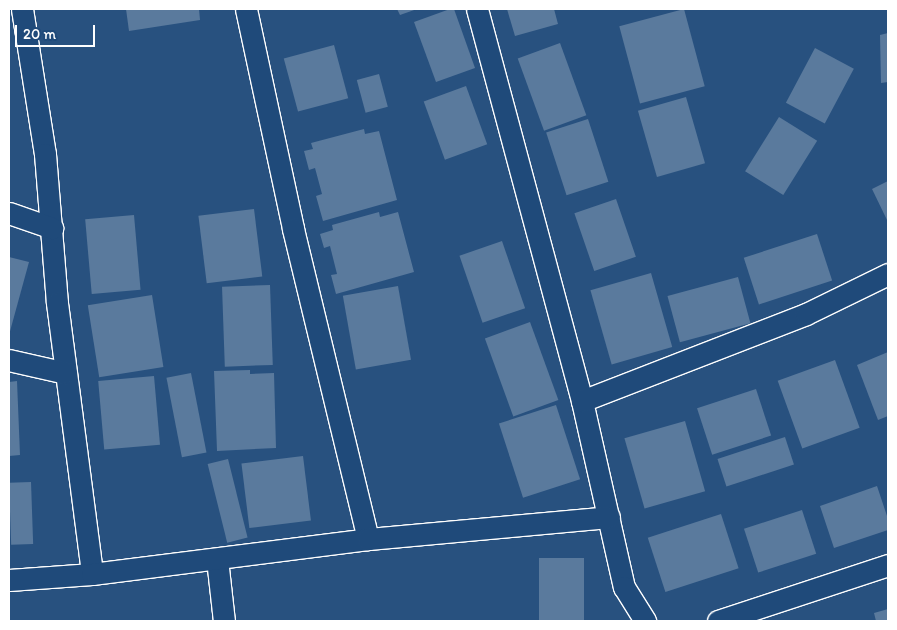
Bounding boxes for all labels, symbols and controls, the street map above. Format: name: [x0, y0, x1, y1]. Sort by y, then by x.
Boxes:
scale bar: [18, 15, 98, 47]
text: 20 m: [23, 25, 56, 43]

